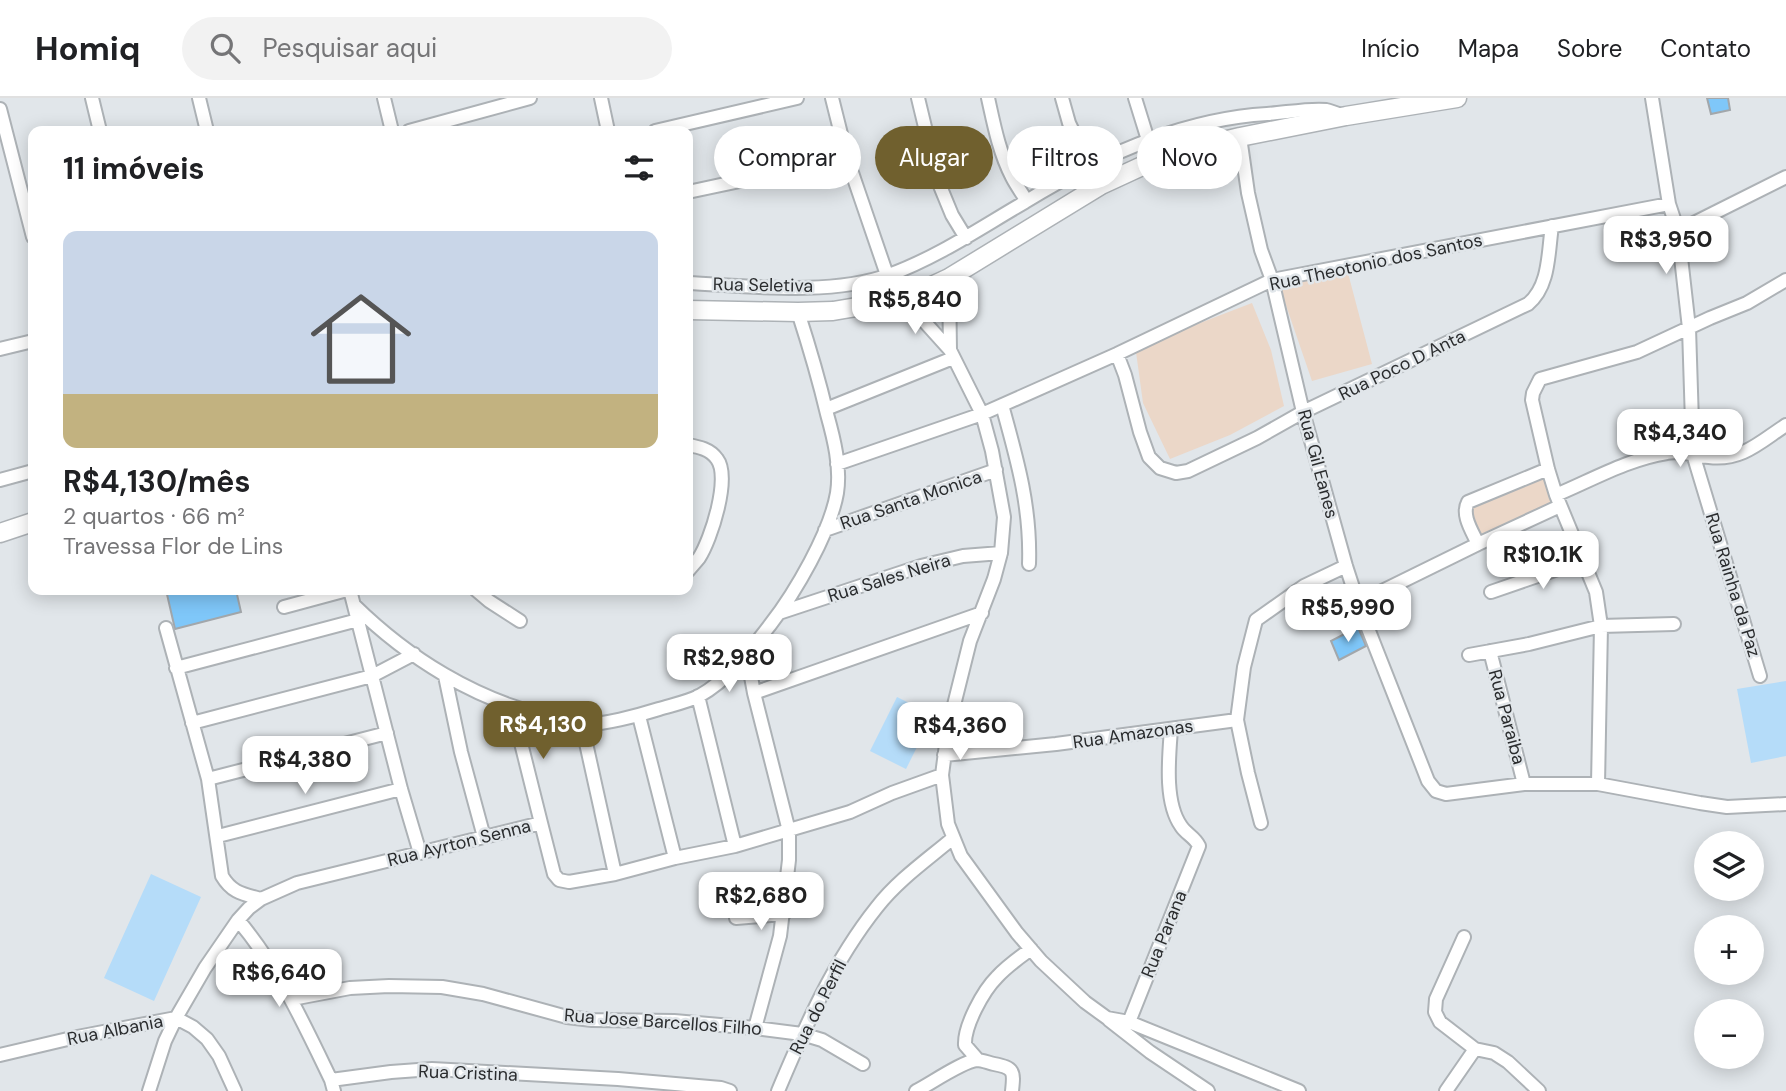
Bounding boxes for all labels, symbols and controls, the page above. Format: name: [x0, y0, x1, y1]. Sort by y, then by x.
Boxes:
search box: [182, 17, 672, 80]
text: Homiq: [35, 27, 140, 70]
icon: search: [206, 29, 244, 67]
text: Pesquisar aqui: [262, 31, 437, 65]
text: Início: [1361, 33, 1420, 64]
text: Mapa: [1458, 33, 1519, 64]
text: Sobre: [1557, 33, 1622, 64]
text: Contato: [1660, 33, 1751, 64]
chip: Comprar: [714, 126, 861, 189]
chip: Alugar: [875, 126, 993, 189]
chip: Filtros: [1007, 126, 1123, 189]
chip: Novo: [1137, 126, 1242, 189]
text: 11 imóveis: [63, 149, 204, 188]
icon: filters: [620, 149, 658, 187]
pin: R$3,950: [1601, 216, 1731, 276]
text: R$3,950: [1619, 224, 1713, 254]
street label: Rua Theotonio dos Santos: [1267, 228, 1485, 296]
street label: Rua Seletiva: [713, 272, 813, 298]
icon: home: [298, 276, 424, 402]
pin: R$5,840: [850, 276, 980, 336]
text: R$5,840: [868, 284, 962, 314]
street label: Rua Poco D Anta: [1335, 324, 1469, 406]
street label: Rua Gil Eanes: [1292, 407, 1344, 521]
pin: R$4,340: [1615, 410, 1745, 469]
text: R$4,340: [1633, 417, 1727, 447]
text: R$4,130/mês: [63, 462, 250, 501]
street label: Rua Santa Monica: [837, 465, 985, 535]
text: 2 quartos · 66 m²: [63, 501, 245, 531]
street label: Rua Rainha da Paz: [1700, 510, 1766, 660]
text: Travessa Flor de Lins: [63, 531, 283, 561]
pin: R$10.1K: [1478, 532, 1608, 591]
text: R$10.1K: [1503, 539, 1583, 569]
street label: Rua Sales Neira: [825, 548, 953, 608]
pin: R$5,990: [1283, 584, 1413, 644]
text: R$5,990: [1301, 592, 1395, 622]
pin: R$2,980: [664, 634, 794, 694]
text: R$2,980: [683, 642, 775, 672]
street label: Rua Paraiba: [1483, 667, 1531, 767]
pin: R$4,130: [478, 702, 608, 761]
pin: R$4,360: [895, 702, 1025, 762]
text: R$4,130: [499, 709, 587, 739]
text: R$4,360: [913, 710, 1007, 740]
street label: Rua Amazonas: [1071, 714, 1195, 754]
pin: R$4,380: [240, 736, 370, 796]
text: R$4,380: [258, 744, 352, 774]
street label: Rua Ayrton Senna: [385, 814, 533, 872]
map controls: [1694, 831, 1764, 1069]
button: layers: [1694, 831, 1764, 901]
pin: R$2,680: [696, 872, 826, 932]
text: R$2,680: [715, 880, 807, 910]
street label: Rua Parana: [1136, 887, 1192, 981]
button: +: [1694, 915, 1764, 985]
pin: R$6,640: [214, 950, 344, 1009]
street label: Rua do Perfil: [784, 956, 852, 1058]
text: R$6,640: [232, 957, 326, 987]
button: −: [1694, 999, 1764, 1069]
street label: Rua Jose Barcellos Filho: [563, 1003, 763, 1041]
street label: Rua Albania: [65, 1009, 165, 1051]
street label: Rua Cristina: [418, 1059, 518, 1087]

